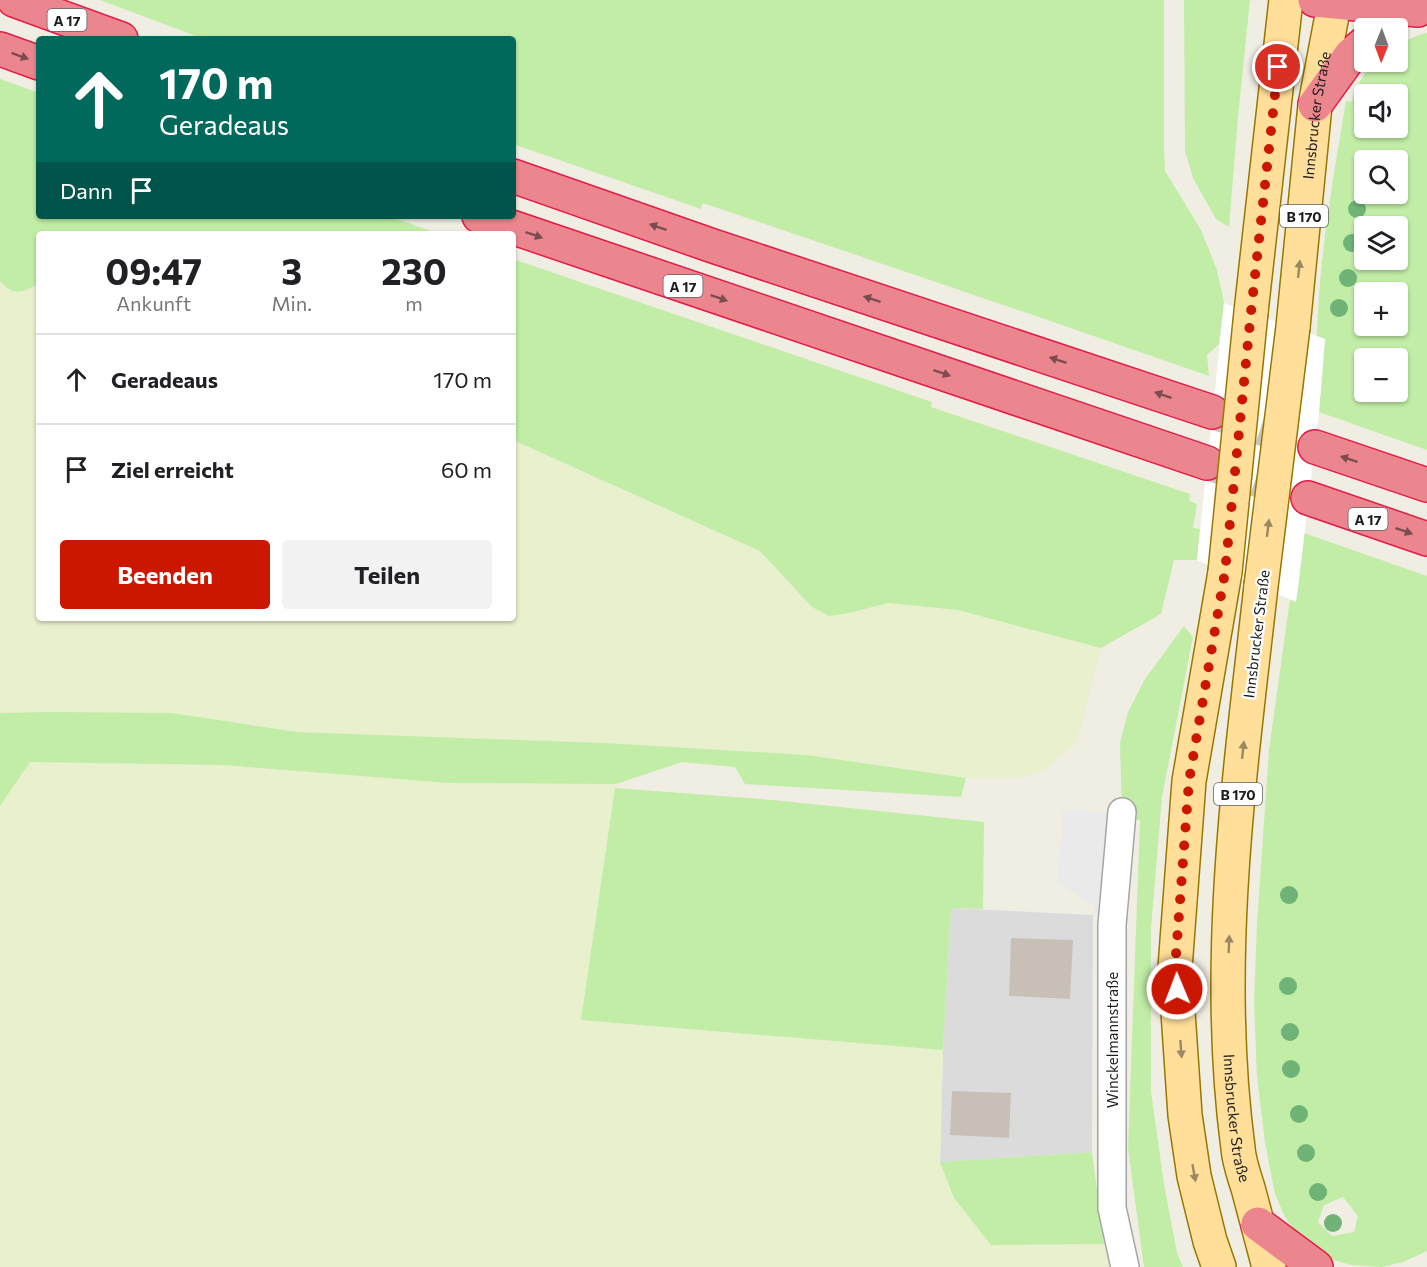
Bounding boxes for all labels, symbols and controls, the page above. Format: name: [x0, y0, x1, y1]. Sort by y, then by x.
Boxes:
road number: A 17: [48, 9, 86, 31]
north arrow: [1354, 18, 1408, 72]
map controls: [1354, 18, 1408, 402]
pin: [1252, 41, 1303, 92]
icon: arrive: [1261, 50, 1294, 83]
street label: Innsbrucker Straße: [1299, 50, 1334, 180]
one-way arrow: [11, 51, 29, 61]
text: 170 m: [159, 56, 273, 108]
icon: ahead: [60, 60, 138, 138]
button: sound: [1354, 84, 1408, 138]
text: Geradeaus: [159, 108, 289, 141]
button: search: [1354, 150, 1408, 204]
icon: arrive: [125, 174, 158, 207]
text: Dann: [60, 177, 113, 204]
road number: B 170: [1280, 205, 1328, 227]
button: layers: [1354, 216, 1408, 270]
one-way arrow: [649, 221, 667, 231]
one-way arrow: [525, 231, 543, 240]
text: 09:47: [105, 248, 202, 292]
text: 3: [281, 248, 302, 292]
text: 230: [381, 248, 447, 292]
one-way arrow: [1294, 259, 1304, 278]
road number: A 17: [664, 275, 702, 297]
button: +: [1354, 282, 1408, 336]
text: Ankunft: [116, 291, 191, 315]
text: Min.: [271, 291, 312, 315]
text: m: [405, 291, 423, 315]
one-way arrow: [863, 293, 881, 303]
one-way arrow: [710, 294, 728, 304]
button: −: [1354, 348, 1408, 402]
one-way arrow: [1049, 355, 1067, 364]
icon: ahead: [60, 363, 93, 396]
text: Geradeaus: [111, 366, 218, 393]
text: 170 m: [433, 366, 492, 393]
one-way arrow: [933, 369, 951, 379]
one-way arrow: [1154, 390, 1172, 400]
icon: arrive: [60, 453, 93, 486]
one-way arrow: [1340, 453, 1358, 463]
text: Ziel erreicht: [111, 456, 234, 483]
text: 60 m: [441, 456, 492, 483]
road number: A 17: [1348, 508, 1388, 530]
one-way arrow: [1264, 519, 1273, 538]
one-way arrow: [1395, 526, 1413, 536]
button: Beenden: [60, 540, 270, 609]
button: Teilen: [282, 540, 492, 609]
street label: Innsbrucker Straße: [1239, 569, 1273, 699]
one-way arrow: [1238, 741, 1248, 760]
road number: B 170: [1214, 783, 1262, 805]
one-way arrow: [1224, 935, 1233, 954]
position arrow: [1145, 957, 1209, 1021]
street label: Winckelmannstraße: [1103, 972, 1121, 1108]
one-way arrow: [1176, 1040, 1186, 1059]
street label: Innsbrucker Straße: [1221, 1053, 1255, 1184]
one-way arrow: [1190, 1163, 1199, 1182]

